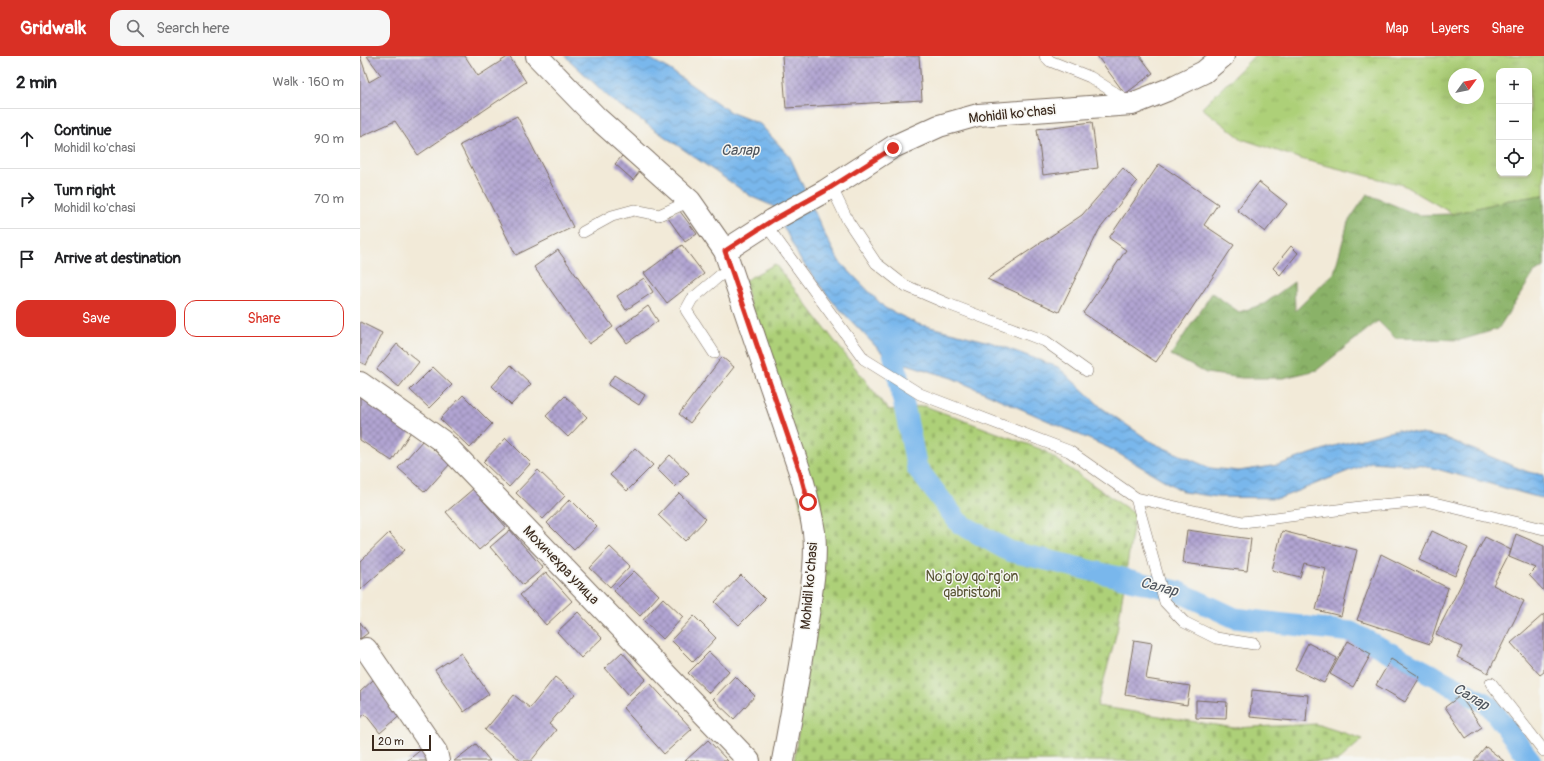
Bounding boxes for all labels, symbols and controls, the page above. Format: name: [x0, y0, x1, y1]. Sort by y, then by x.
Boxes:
search box: [110, 10, 390, 46]
text: Gridwalk: [20, 16, 86, 40]
icon: search: [124, 17, 146, 39]
text: Search here: [156, 19, 229, 38]
text: Map: [1386, 20, 1409, 37]
text: Layers: [1431, 20, 1469, 37]
text: Share: [1491, 20, 1524, 37]
north arrow: [1448, 68, 1484, 104]
map controls: [1496, 68, 1532, 176]
button: +: [1496, 68, 1532, 104]
text: 2 min: [16, 72, 57, 93]
text: Walk · 160 m: [273, 74, 344, 90]
street label: Mohidil ko'chasi: [968, 101, 1057, 127]
button: −: [1496, 104, 1532, 140]
text: Continue: [54, 121, 112, 140]
icon: ahead: [16, 128, 38, 150]
text: 90 m: [314, 131, 344, 147]
route end: [884, 139, 902, 157]
text: Mohidil ko'chasi: [54, 140, 135, 156]
button: locate: [1496, 140, 1532, 176]
water label: Салар: [721, 141, 760, 160]
text: Turn right: [54, 181, 115, 200]
icon: right: [16, 188, 38, 210]
text: 70 m: [314, 191, 344, 207]
text: Mohidil ko'chasi: [54, 200, 135, 216]
icon: arrive: [16, 248, 38, 270]
text: Arrive at destination: [54, 249, 181, 268]
button: Save: [16, 300, 176, 337]
button: Share: [184, 300, 344, 337]
route start: [799, 493, 817, 511]
street label: Мохичехра улица: [519, 522, 603, 608]
street label: Mohidil ko'chasi: [797, 541, 821, 630]
park label: No'g'oy qo'rg'on qabristoni: [925, 568, 1019, 601]
water label: Салар: [1138, 573, 1181, 601]
water label: Салар: [1450, 679, 1493, 715]
scale bar: [372, 733, 431, 752]
text: 20 m: [378, 735, 404, 748]

